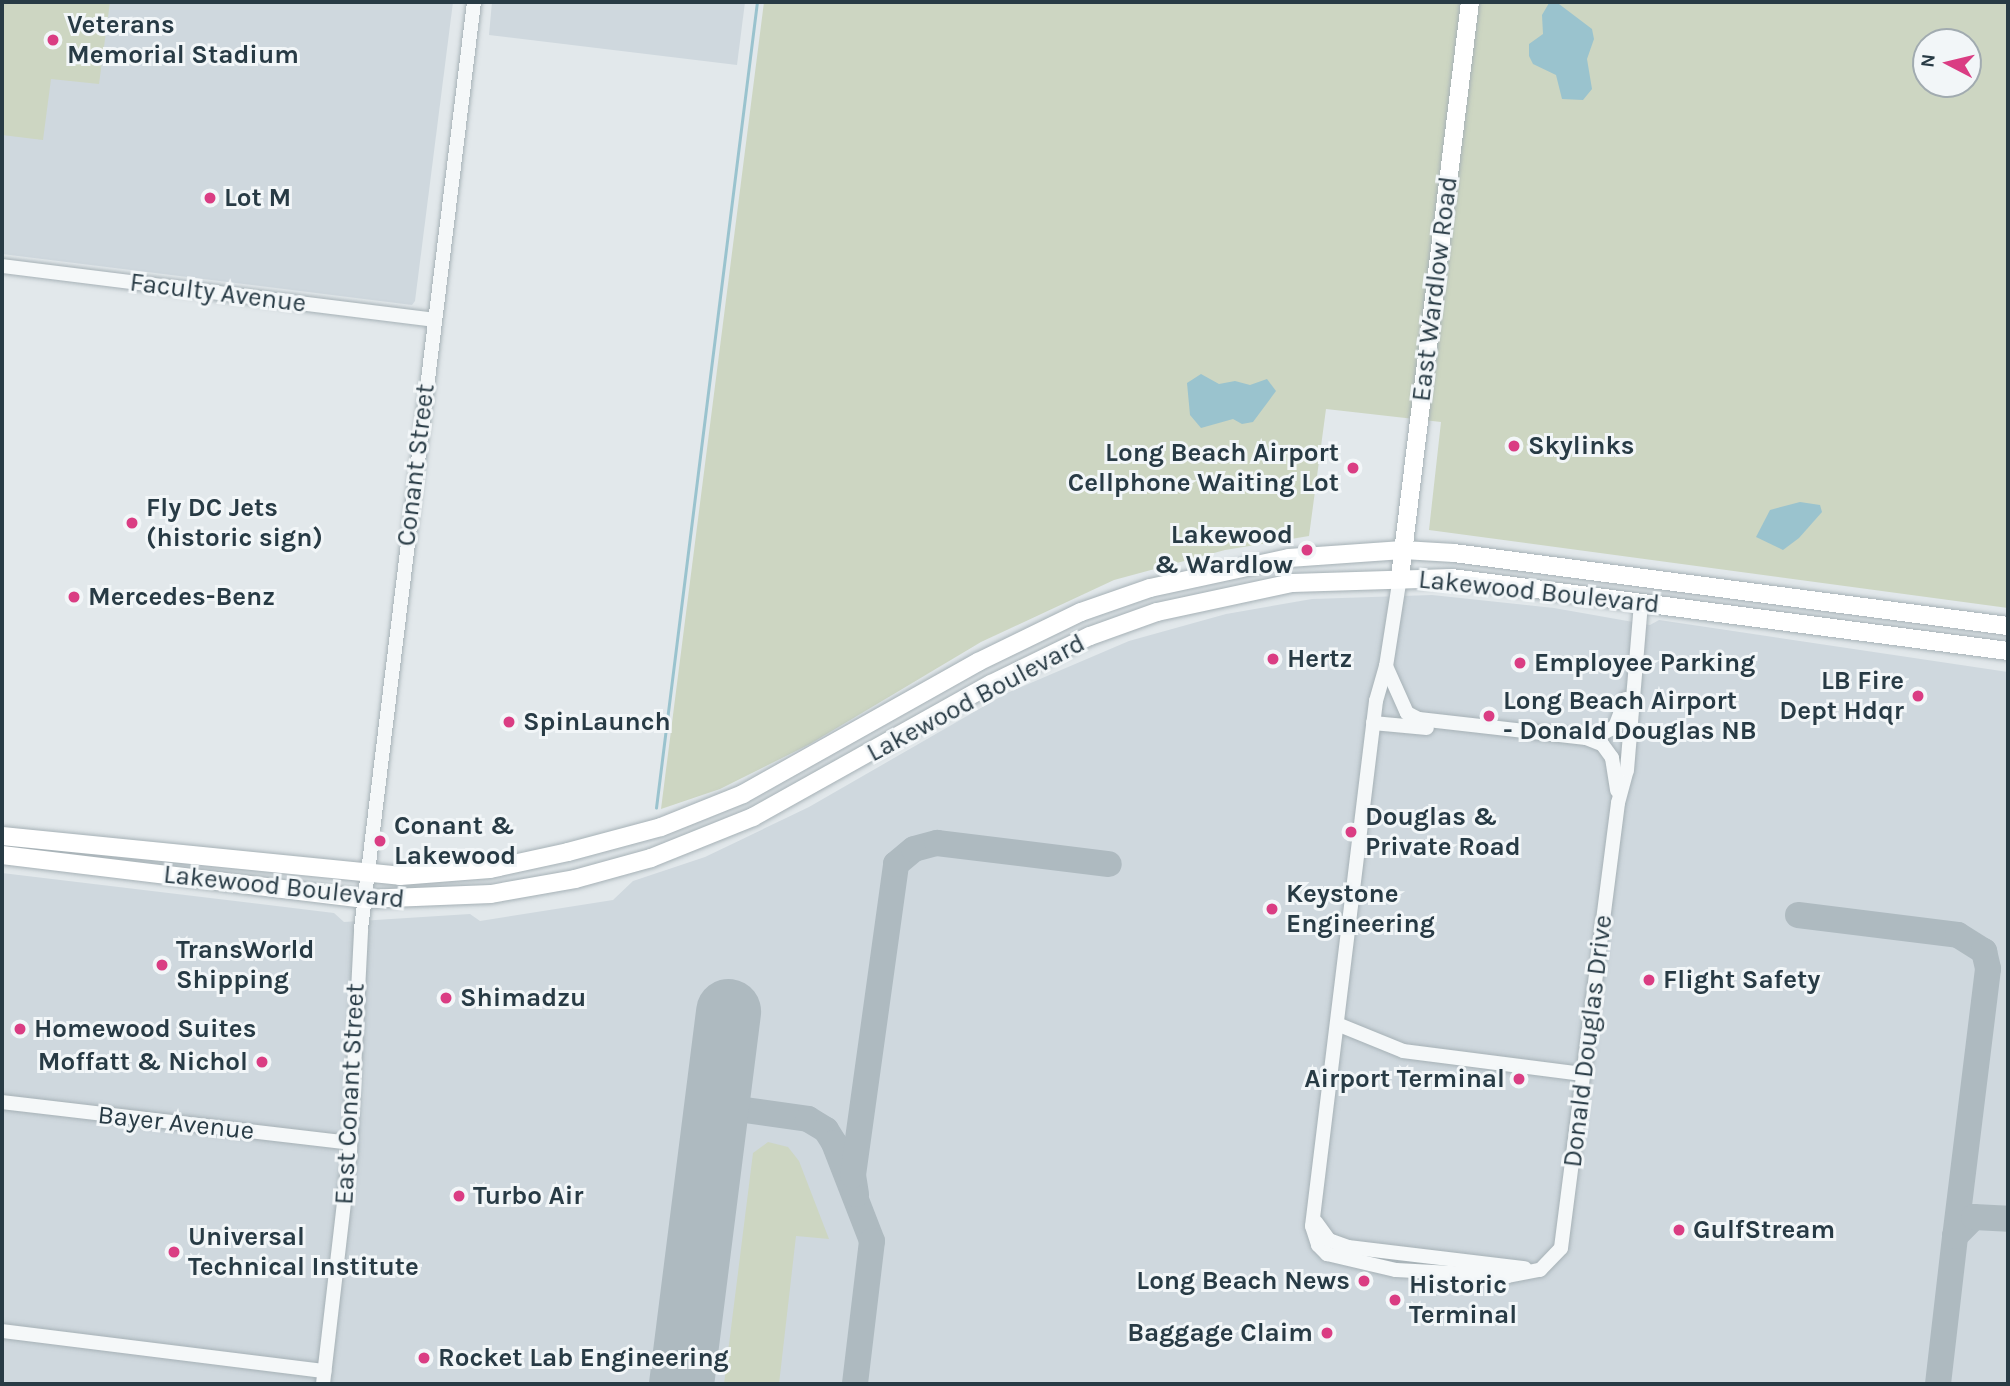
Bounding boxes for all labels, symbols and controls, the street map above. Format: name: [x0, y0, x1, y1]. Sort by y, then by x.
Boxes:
place label: Veterans Memorial Stadium: [67, 9, 299, 70]
north arrow: [1912, 28, 1982, 98]
marker: Veterans Memorial Stadium: [45, 32, 61, 48]
text: N: [1916, 53, 1940, 69]
street label: East Wardlow Road: [1406, 175, 1464, 403]
place label: Lot M: [224, 182, 291, 214]
marker: Lot M: [202, 190, 218, 206]
street label: Faculty Avenue: [128, 267, 308, 319]
street label: Conant Street: [391, 382, 441, 548]
place label: Skylinks: [1528, 430, 1635, 462]
place label: Long Beach Airport Cellphone Waiting Lot: [1068, 437, 1339, 498]
marker: Skylinks: [1506, 438, 1522, 454]
marker: Long Beach Airport Cellphone Waiting Lot: [1345, 460, 1361, 476]
place label: Fly DC Jets (historic sign): [146, 492, 323, 554]
marker: Fly DC Jets (historic sign): [124, 515, 140, 531]
place label: Lakewood & Wardlow: [1154, 519, 1293, 580]
marker: Lakewood & Wardlow: [1299, 542, 1315, 558]
street label: Lakewood Boulevard: [1417, 564, 1661, 620]
place label: Mercedes-Benz: [88, 581, 275, 613]
marker: Mercedes-Benz: [66, 589, 82, 605]
street label: Lakewood Boulevard: [862, 627, 1090, 769]
place label: Hertz: [1287, 643, 1352, 675]
place label: Employee Parking: [1534, 647, 1755, 679]
marker: Hertz: [1265, 651, 1281, 667]
marker: Employee Parking: [1512, 655, 1528, 671]
place label: LB Fire Dept Hdqr: [1779, 665, 1904, 726]
place label: Long Beach Airport - Donald Douglas NB: [1503, 685, 1757, 746]
marker: LB Fire Dept Hdqr: [1910, 688, 1926, 704]
place label: SpinLaunch: [523, 706, 671, 738]
marker: Long Beach Airport - Donald Douglas NB: [1481, 708, 1497, 724]
marker: SpinLaunch: [501, 714, 517, 730]
place label: Douglas & Private Road: [1365, 801, 1521, 862]
place label: Conant & Lakewood: [394, 810, 516, 872]
marker: Douglas & Private Road: [1343, 824, 1359, 840]
marker: Conant & Lakewood: [372, 833, 388, 849]
street label: Lakewood Boulevard: [162, 859, 406, 915]
place label: Keystone Engineering: [1286, 878, 1435, 940]
marker: Keystone Engineering: [1264, 901, 1280, 917]
street label: Donald Douglas Drive: [1557, 913, 1619, 1169]
place label: TransWorld Shipping: [176, 934, 314, 996]
marker: TransWorld Shipping: [154, 957, 170, 973]
place label: Flight Safety: [1663, 964, 1820, 996]
marker: Flight Safety: [1641, 972, 1657, 988]
street label: East Conant Street: [329, 982, 371, 1206]
place label: Shimadzu: [460, 982, 586, 1014]
marker: Shimadzu: [438, 990, 454, 1006]
place label: Homewood Suites: [34, 1013, 256, 1045]
marker: Homewood Suites: [12, 1021, 28, 1037]
place label: Moffatt & Nichol: [38, 1046, 248, 1078]
marker: Moffatt & Nichol: [254, 1054, 270, 1070]
place label: Airport Terminal: [1304, 1063, 1505, 1095]
marker: Airport Terminal: [1511, 1071, 1527, 1087]
street label: Bayer Avenue: [96, 1099, 256, 1147]
place label: Turbo Air: [473, 1180, 583, 1212]
marker: Turbo Air: [451, 1188, 467, 1204]
place label: GulfStream: [1693, 1214, 1835, 1246]
place label: Universal Technical Institute: [188, 1221, 419, 1282]
marker: GulfStream: [1671, 1222, 1687, 1238]
marker: Universal Technical Institute: [166, 1244, 182, 1260]
place label: Long Beach News: [1136, 1265, 1350, 1297]
place label: Historic Terminal: [1409, 1269, 1517, 1330]
marker: Long Beach News: [1356, 1273, 1372, 1289]
marker: Historic Terminal: [1387, 1292, 1403, 1308]
place label: Baggage Claim: [1127, 1317, 1313, 1349]
marker: Baggage Claim: [1319, 1325, 1335, 1341]
place label: Rocket Lab Engineering: [438, 1342, 729, 1374]
marker: Rocket Lab Engineering: [416, 1350, 432, 1366]

